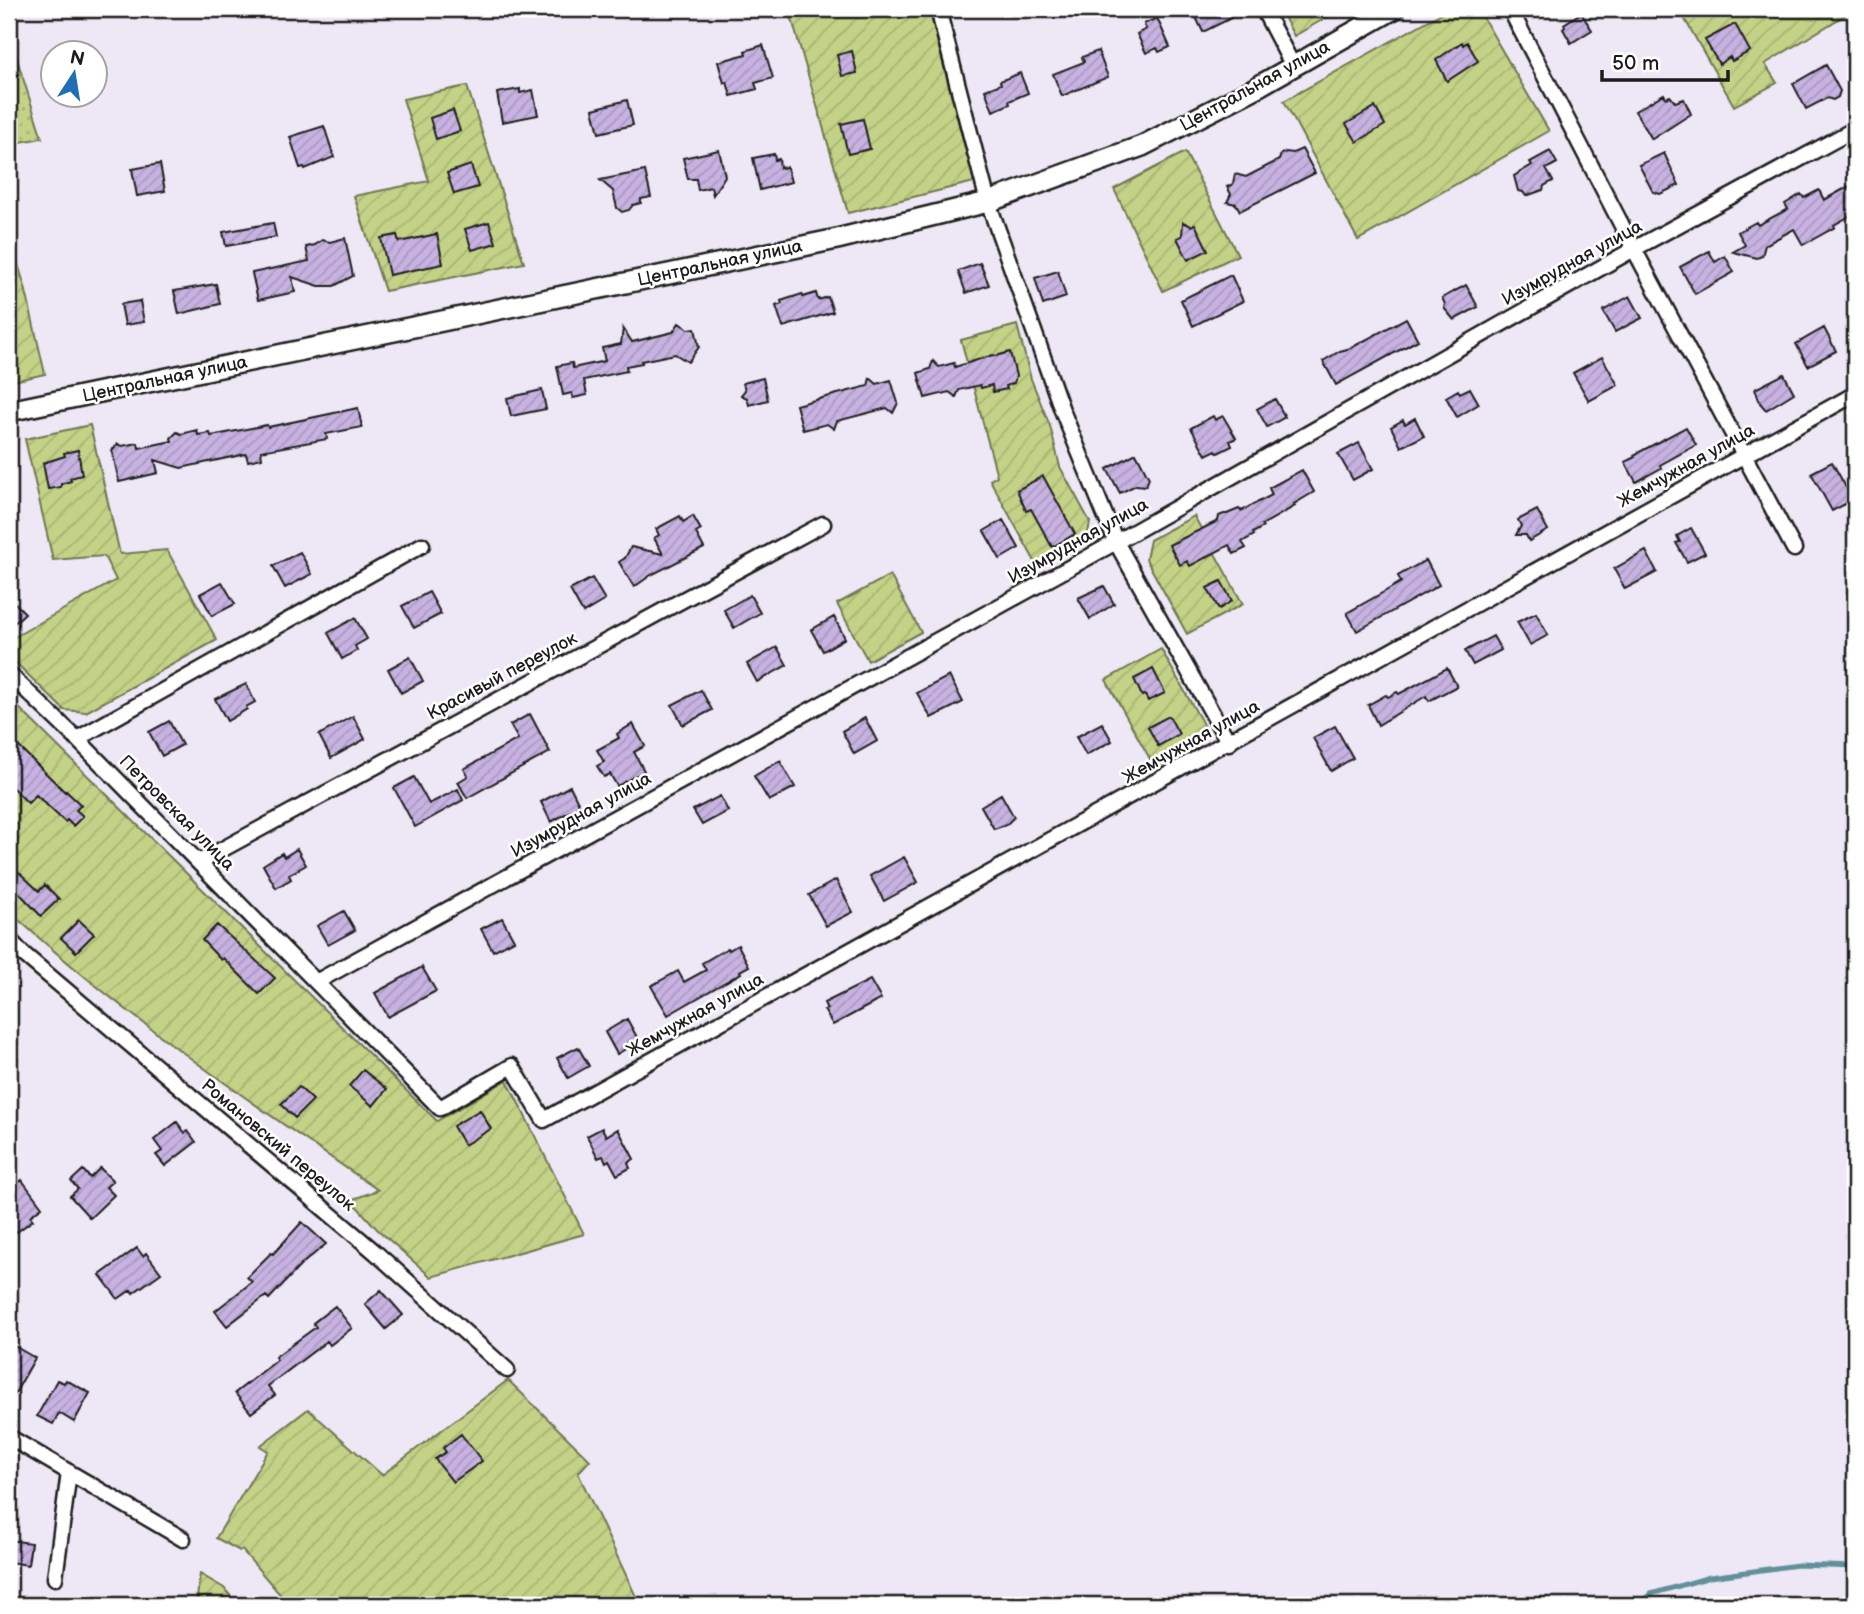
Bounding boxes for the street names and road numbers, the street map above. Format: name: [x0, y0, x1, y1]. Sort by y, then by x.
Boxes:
street label: Центральная улица: [1177, 36, 1334, 136]
street label: Изумрудная улица: [1498, 216, 1646, 310]
street label: Центральная улица: [636, 235, 805, 291]
street label: Центральная улица: [81, 351, 250, 407]
street label: Жемчужная улица: [1614, 419, 1758, 512]
street label: Изумрудная улица: [1004, 494, 1152, 588]
street label: Красивый переулок: [423, 627, 581, 724]
street label: Жемчужная улица: [1119, 695, 1263, 788]
street label: Петровская улица: [115, 751, 239, 875]
street label: Изумрудная улица: [507, 768, 655, 862]
street label: Жемчужная улица: [623, 968, 767, 1061]
street label: Романовский переулок: [197, 1075, 359, 1216]

